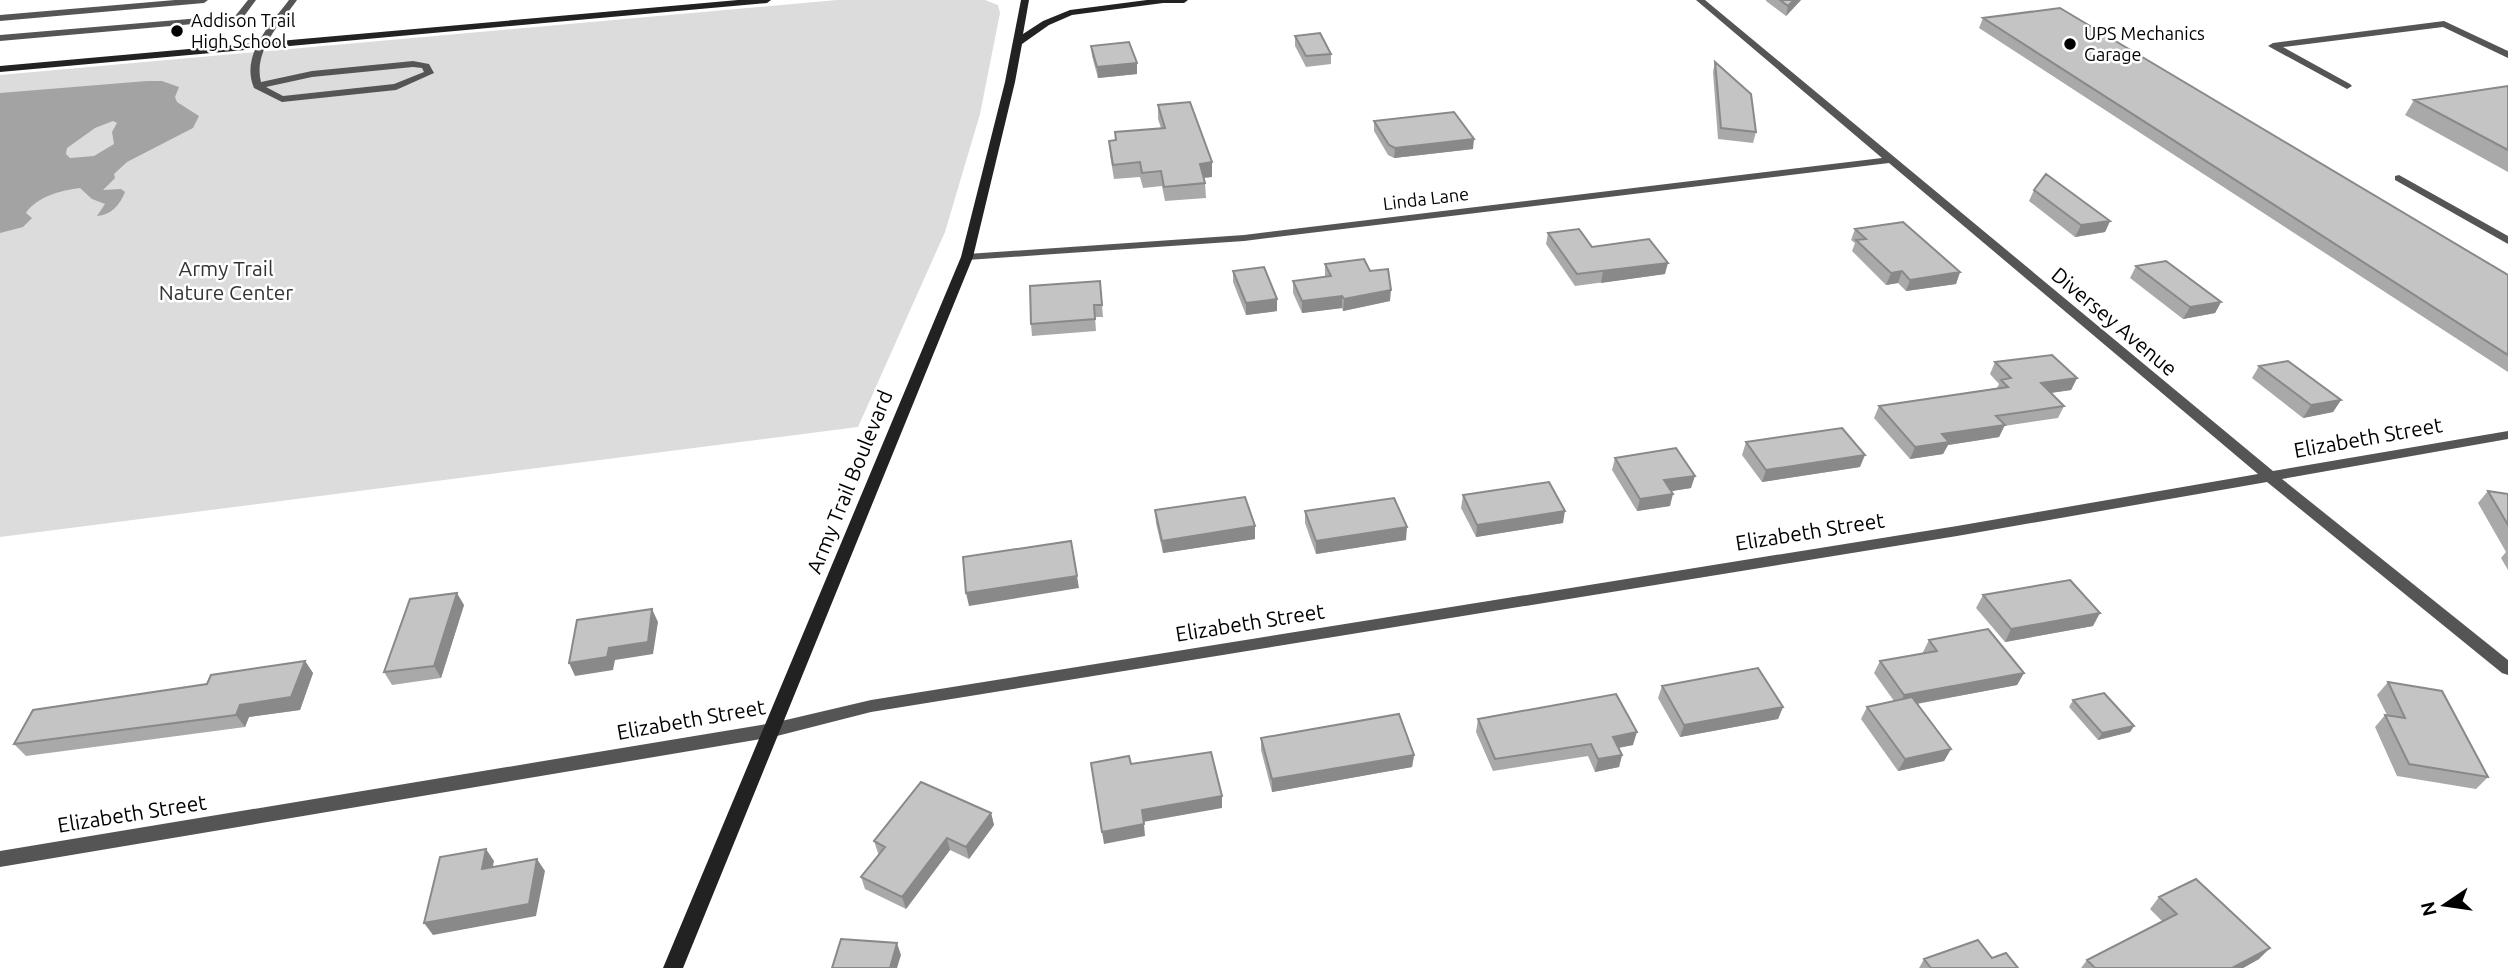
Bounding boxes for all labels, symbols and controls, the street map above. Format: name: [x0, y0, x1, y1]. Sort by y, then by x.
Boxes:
place label: Addison Trail High School: [191, 10, 296, 51]
marker: Addison Trail High School: [169, 23, 185, 39]
place label: UPS Mechanics Garage: [2084, 23, 2205, 64]
marker: UPS Mechanics Garage: [2062, 36, 2078, 52]
street label: Linda Lane: [1382, 183, 1470, 213]
park label: Army Trail Nature Center: [159, 256, 293, 304]
street label: Diversey Avenue: [2047, 262, 2182, 381]
street label: Army Trail Boulevard: [801, 386, 897, 577]
street label: Elizabeth Street: [2292, 412, 2444, 462]
street label: Elizabeth Street: [1734, 507, 1886, 555]
street label: Elizabeth Street: [1174, 598, 1326, 646]
street label: Elizabeth Street: [615, 694, 767, 744]
street label: Elizabeth Street: [56, 789, 208, 837]
north arrow: [2410, 870, 2480, 940]
text: N: [2416, 899, 2441, 918]

